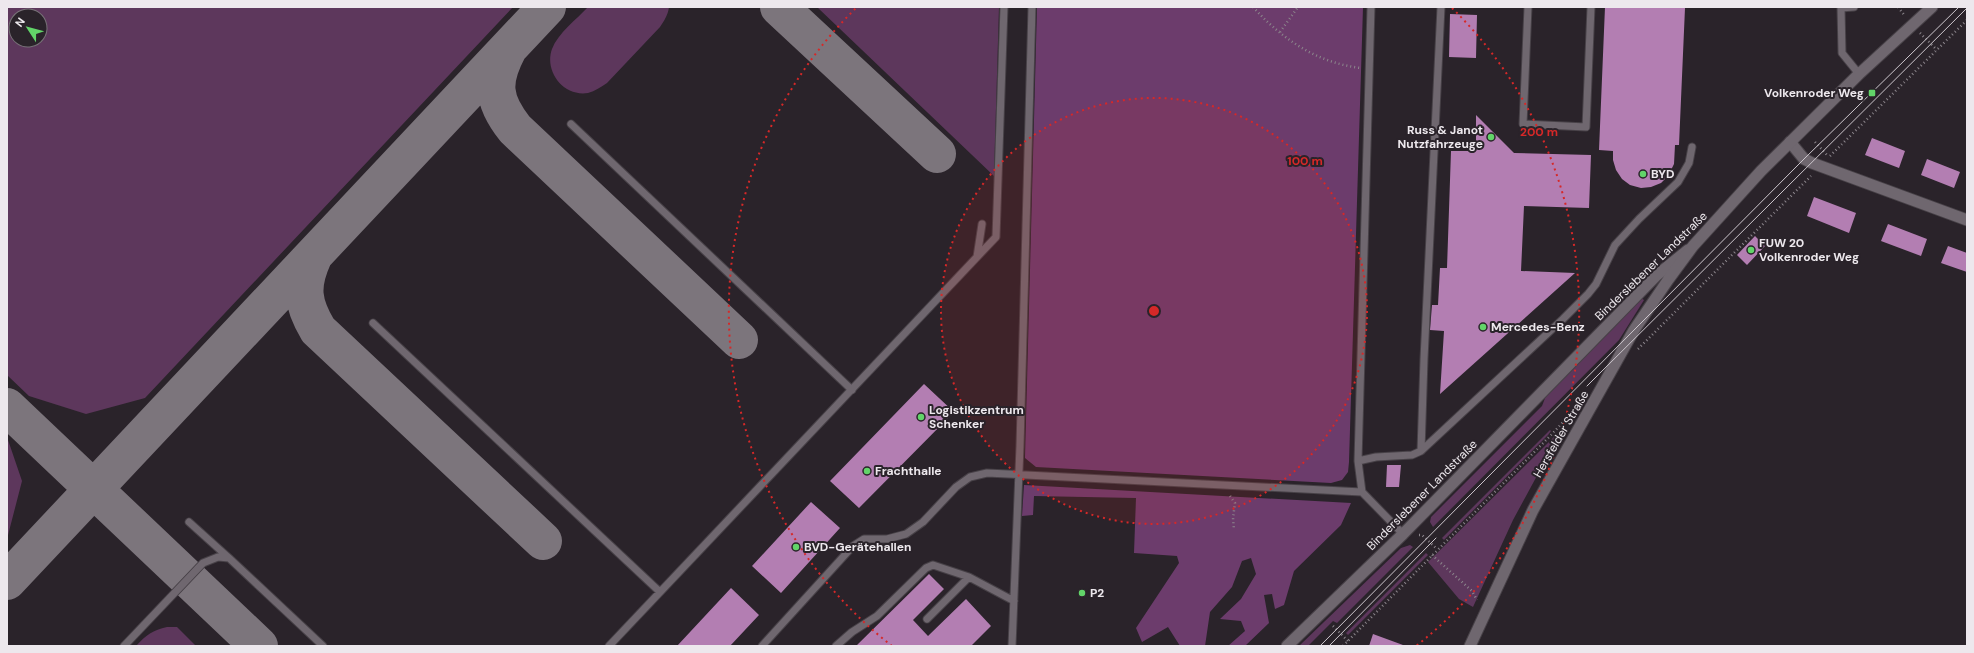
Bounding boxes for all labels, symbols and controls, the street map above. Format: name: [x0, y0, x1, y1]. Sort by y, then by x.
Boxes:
north arrow: [8, 8, 48, 48]
text: N: [12, 15, 28, 29]
place label: Volkenroder Weg: [1764, 85, 1864, 101]
marker: Volkenroder Weg: [1867, 88, 1877, 98]
place label: Russ & Janot Nutzfahrzeuge: [1398, 122, 1483, 152]
text: 200 m: [1520, 124, 1558, 140]
marker: Russ & Janot Nutzfahrzeuge: [1486, 132, 1496, 142]
text: 100 m: [1287, 153, 1323, 169]
place label: BYD: [1651, 166, 1674, 182]
marker: BYD: [1638, 169, 1648, 179]
street label: Binderslebener Landstraße: [1591, 208, 1711, 324]
place label: FUW 20 Volkenroder Weg: [1759, 235, 1859, 265]
marker: FUW 20 Volkenroder Weg: [1746, 245, 1756, 255]
centre of rings: [1147, 304, 1161, 318]
place label: Mercedes-Benz: [1491, 319, 1585, 335]
marker: Mercedes-Benz: [1478, 322, 1488, 332]
street label: Hersfelder Straße: [1530, 387, 1593, 480]
place label: Logistikzentrum Schenker: [929, 402, 1024, 432]
marker: Logistikzentrum Schenker: [916, 412, 926, 422]
street label: Binderslebener Landstraße: [1363, 436, 1481, 554]
place label: Frachthalle: [875, 463, 942, 479]
marker: Frachthalle: [862, 466, 872, 476]
place label: BVD-Gerätehallen: [804, 539, 911, 555]
marker: BVD-Gerätehallen: [791, 542, 801, 552]
place label: P2: [1090, 585, 1104, 601]
marker: P2: [1077, 588, 1087, 598]

